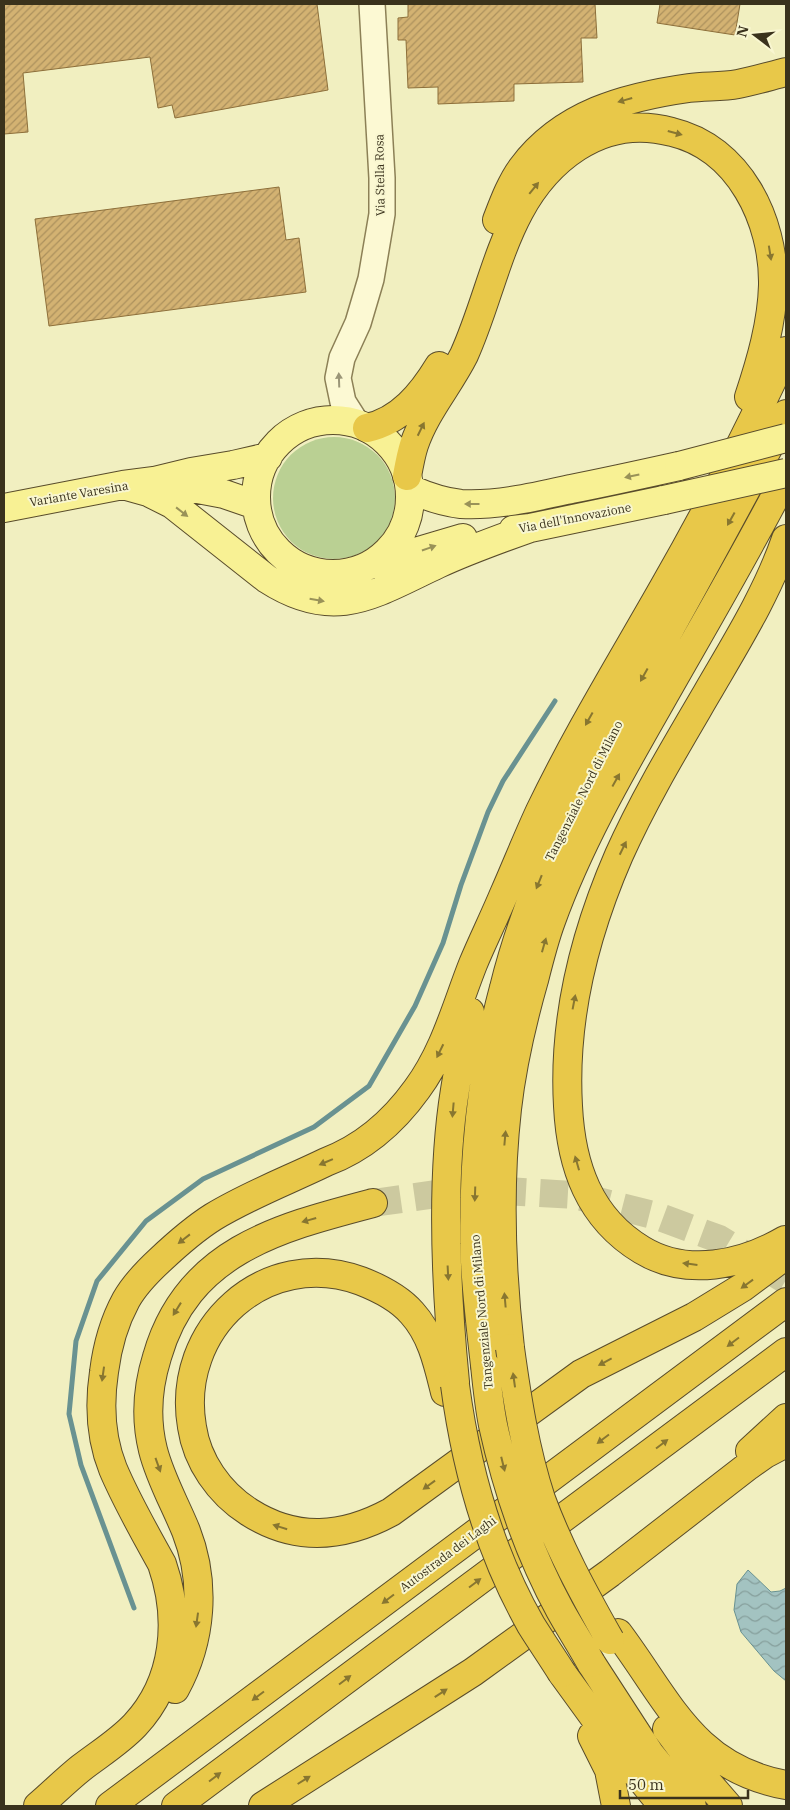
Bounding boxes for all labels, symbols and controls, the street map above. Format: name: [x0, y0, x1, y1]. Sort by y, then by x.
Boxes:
north arrow: [730, 10, 780, 60]
text: N: [732, 24, 753, 39]
one-way arrow: [617, 97, 632, 105]
one-way arrow: [668, 129, 683, 137]
street label: Via Stella Rosa: [371, 133, 388, 216]
one-way arrow: [529, 182, 540, 195]
one-way arrow: [766, 246, 774, 262]
one-way arrow: [335, 372, 343, 388]
one-way arrow: [418, 422, 426, 436]
one-way arrow: [623, 473, 639, 481]
street label: Variante Varesina: [28, 477, 130, 510]
street label: Via dell'Innovazione: [517, 499, 632, 536]
one-way arrow: [463, 500, 479, 508]
one-way arrow: [175, 507, 188, 518]
one-way arrow: [727, 512, 735, 526]
one-way arrow: [422, 543, 437, 551]
one-way arrow: [309, 597, 325, 605]
one-way arrow: [640, 669, 649, 682]
one-way arrow: [584, 712, 593, 725]
street label: Tangenziale Nord di Milano: [542, 718, 626, 863]
one-way arrow: [612, 774, 621, 787]
one-way arrow: [619, 840, 627, 855]
one-way arrow: [534, 875, 542, 889]
one-way arrow: [540, 937, 548, 952]
one-way arrow: [571, 994, 579, 1010]
one-way arrow: [436, 1044, 444, 1058]
one-way arrow: [448, 1103, 456, 1119]
one-way arrow: [501, 1129, 509, 1145]
one-way arrow: [572, 1156, 580, 1171]
one-way arrow: [318, 1158, 333, 1166]
one-way arrow: [471, 1186, 479, 1202]
one-way arrow: [301, 1217, 316, 1225]
one-way arrow: [177, 1234, 190, 1244]
street label: Tangenziale Nord di Milano: [467, 1234, 496, 1390]
one-way arrow: [682, 1260, 698, 1268]
one-way arrow: [445, 1265, 453, 1281]
one-way arrow: [740, 1279, 754, 1289]
one-way arrow: [501, 1292, 509, 1308]
one-way arrow: [173, 1303, 182, 1316]
one-way arrow: [726, 1337, 740, 1347]
one-way arrow: [597, 1358, 612, 1366]
one-way arrow: [99, 1367, 107, 1383]
one-way arrow: [510, 1371, 518, 1387]
one-way arrow: [597, 1434, 610, 1445]
one-way arrow: [655, 1439, 669, 1449]
one-way arrow: [499, 1457, 507, 1472]
one-way arrow: [154, 1458, 162, 1473]
one-way arrow: [422, 1480, 436, 1490]
street label: Autostrada dei Laghi: [397, 1512, 499, 1595]
one-way arrow: [272, 1522, 287, 1530]
one-way arrow: [468, 1578, 482, 1588]
one-way arrow: [381, 1594, 395, 1604]
one-way arrow: [193, 1612, 201, 1628]
one-way arrow: [338, 1675, 352, 1685]
one-way arrow: [435, 1688, 448, 1698]
one-way arrow: [251, 1691, 265, 1701]
scale bar: [620, 1768, 748, 1800]
one-way arrow: [208, 1772, 222, 1782]
one-way arrow: [297, 1775, 311, 1784]
text: 50 m: [628, 1775, 664, 1794]

